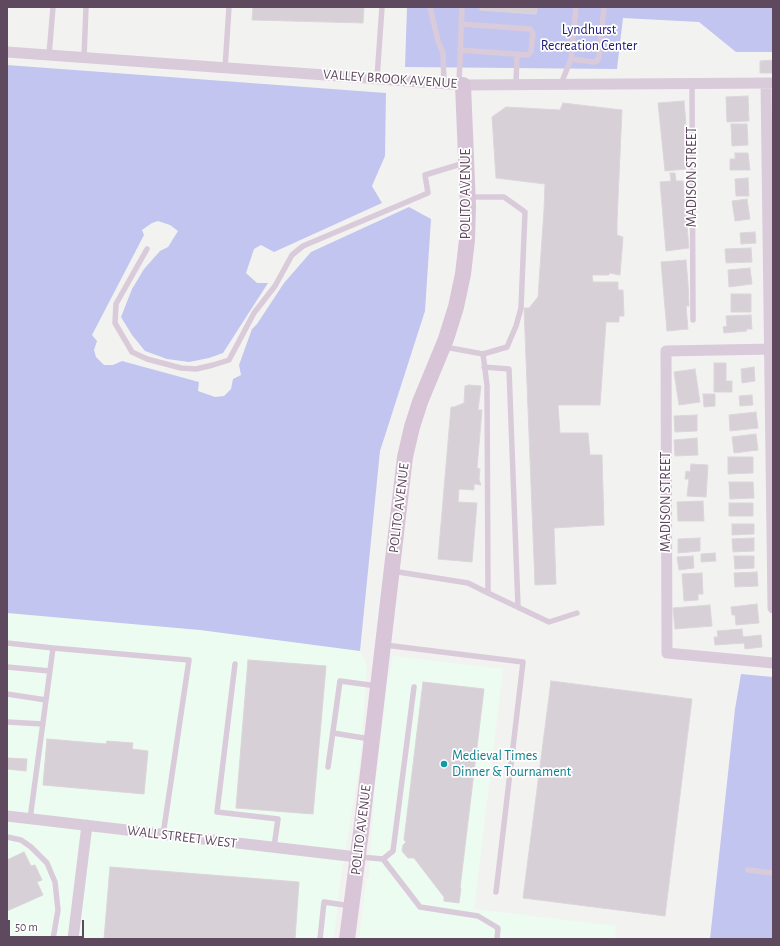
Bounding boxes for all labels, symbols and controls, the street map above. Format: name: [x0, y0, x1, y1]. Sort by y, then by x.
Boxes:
park label: Lyndhurst Recreation Center: [541, 22, 637, 54]
street label: VALLEY BROOK AVENUE: [322, 66, 458, 92]
street label: MADISON STREET: [684, 127, 700, 227]
street label: POLITO AVENUE: [458, 149, 474, 239]
street label: MADISON STREET: [658, 452, 674, 552]
street label: POLITO AVENUE: [385, 462, 413, 554]
place label: Medieval Times Dinner & Tournament: [452, 748, 571, 780]
marker: Medieval Times Dinner & Tournament: [439, 759, 449, 769]
street label: POLITO AVENUE: [347, 784, 375, 876]
street label: WALL STREET WEST: [126, 822, 238, 852]
scale bar: [10, 912, 86, 938]
text: 50 m: [15, 921, 38, 933]

